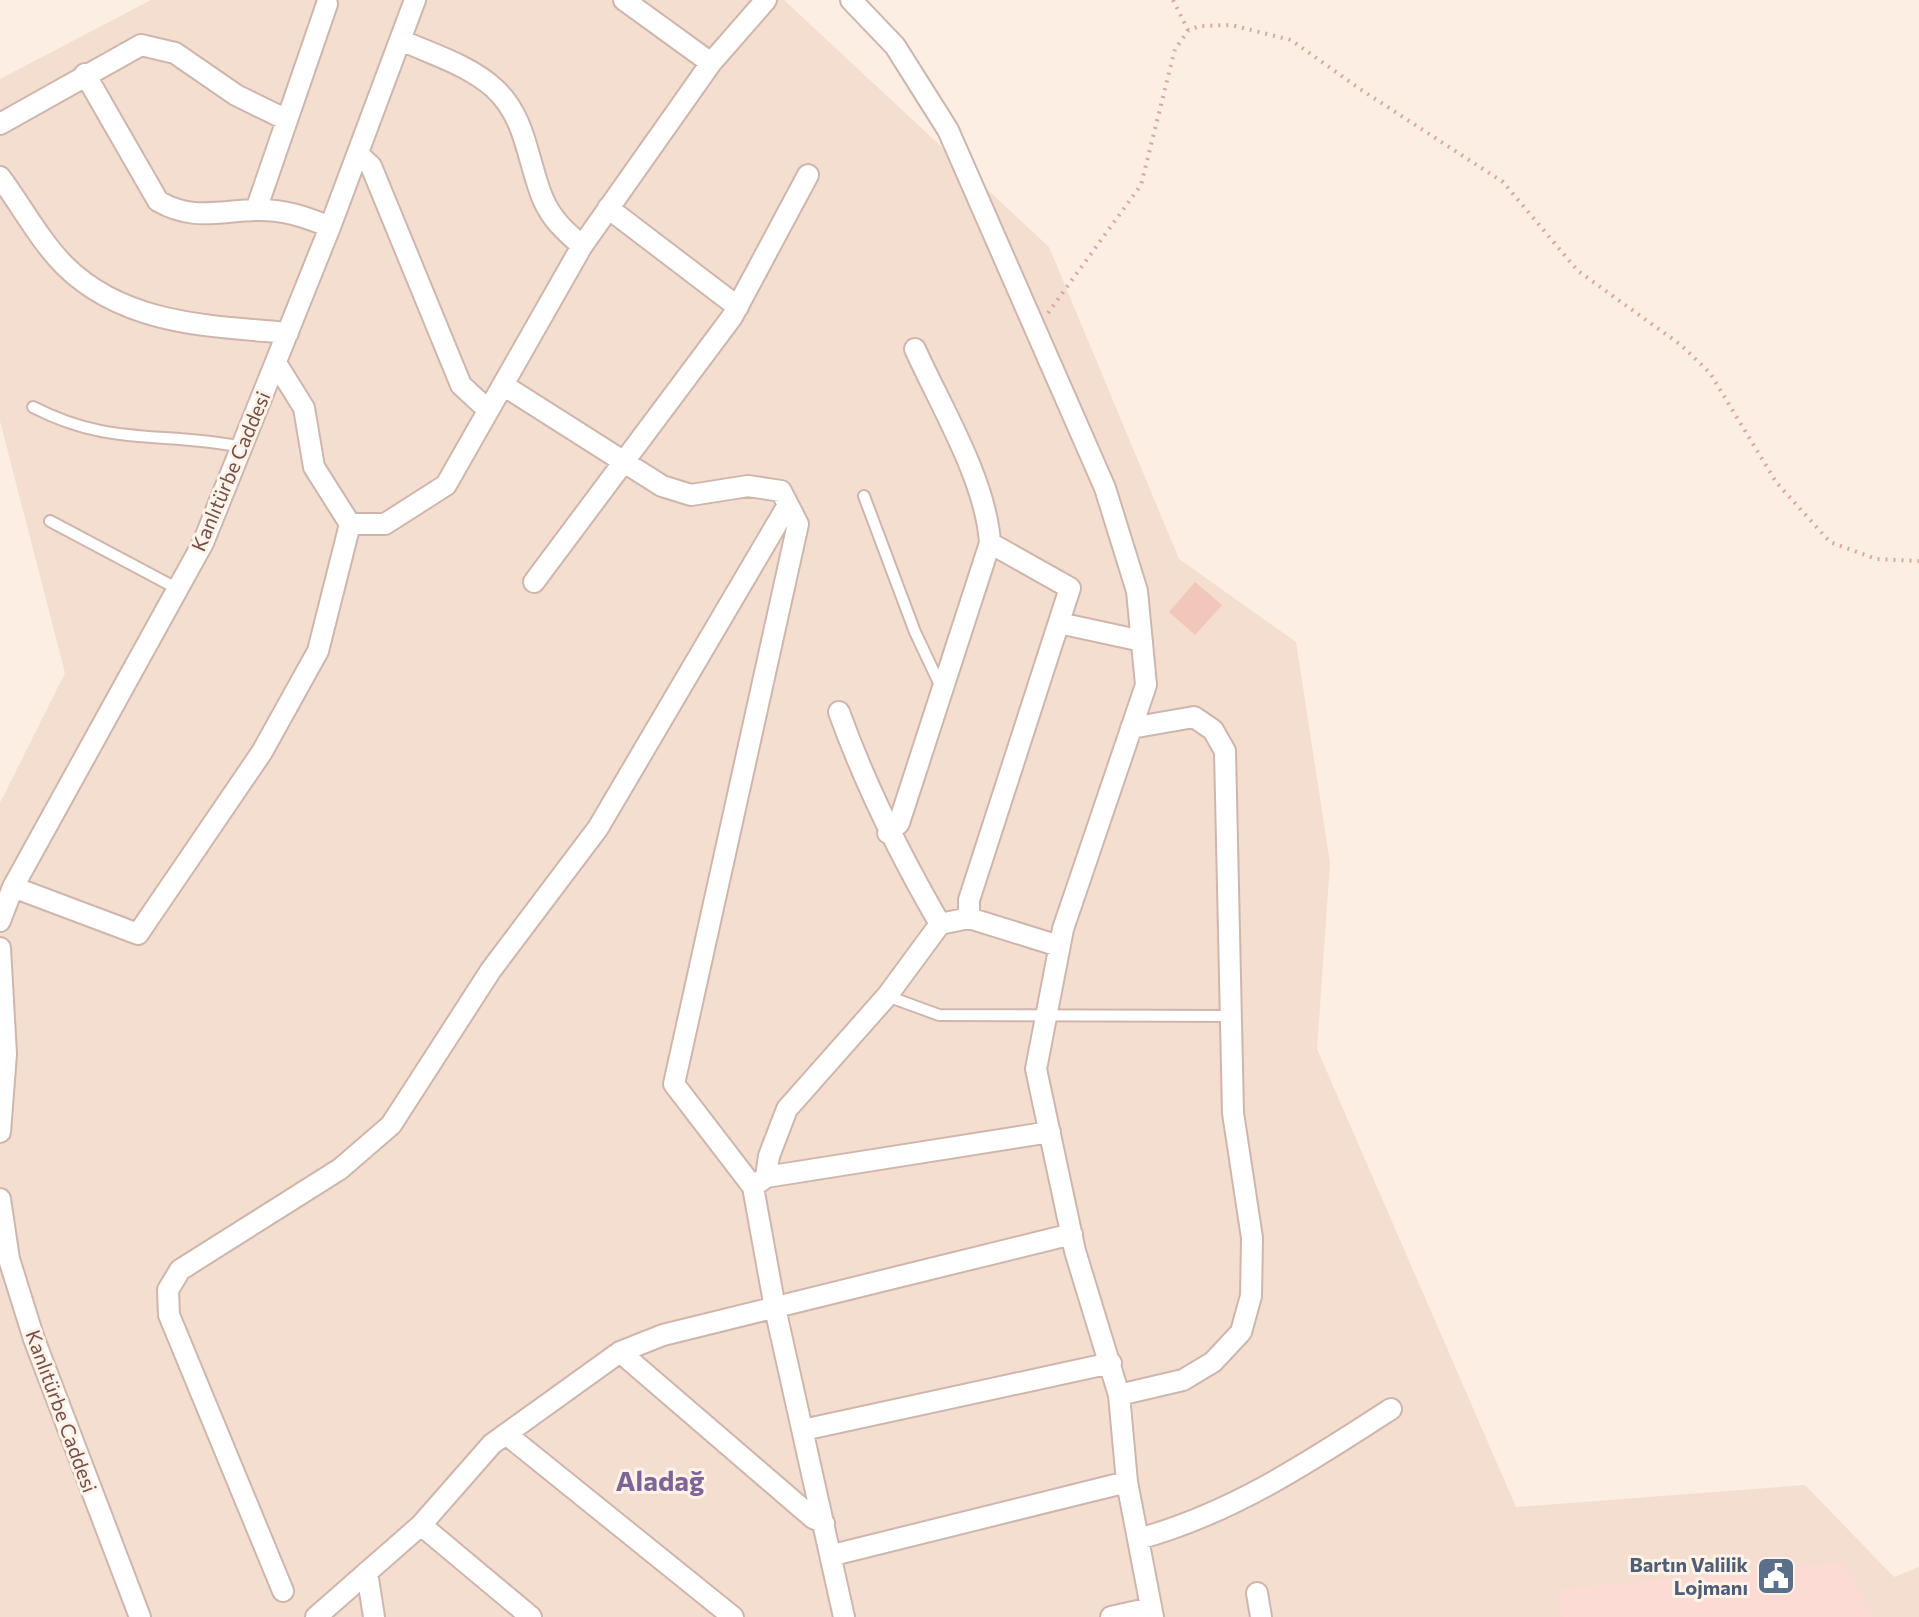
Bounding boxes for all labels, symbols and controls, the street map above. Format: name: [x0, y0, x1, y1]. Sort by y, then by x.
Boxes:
street label: Kanlıtürbe Caddesi: [186, 388, 274, 554]
street label: Kanlıtürbe Caddesi: [21, 1326, 103, 1496]
district label: Aladağ: [615, 1463, 705, 1497]
place label: Bartın Valilik Lojmanı: [1629, 1552, 1749, 1599]
public building icon: Bartın Valilik Lojmanı: [1755, 1555, 1797, 1597]

